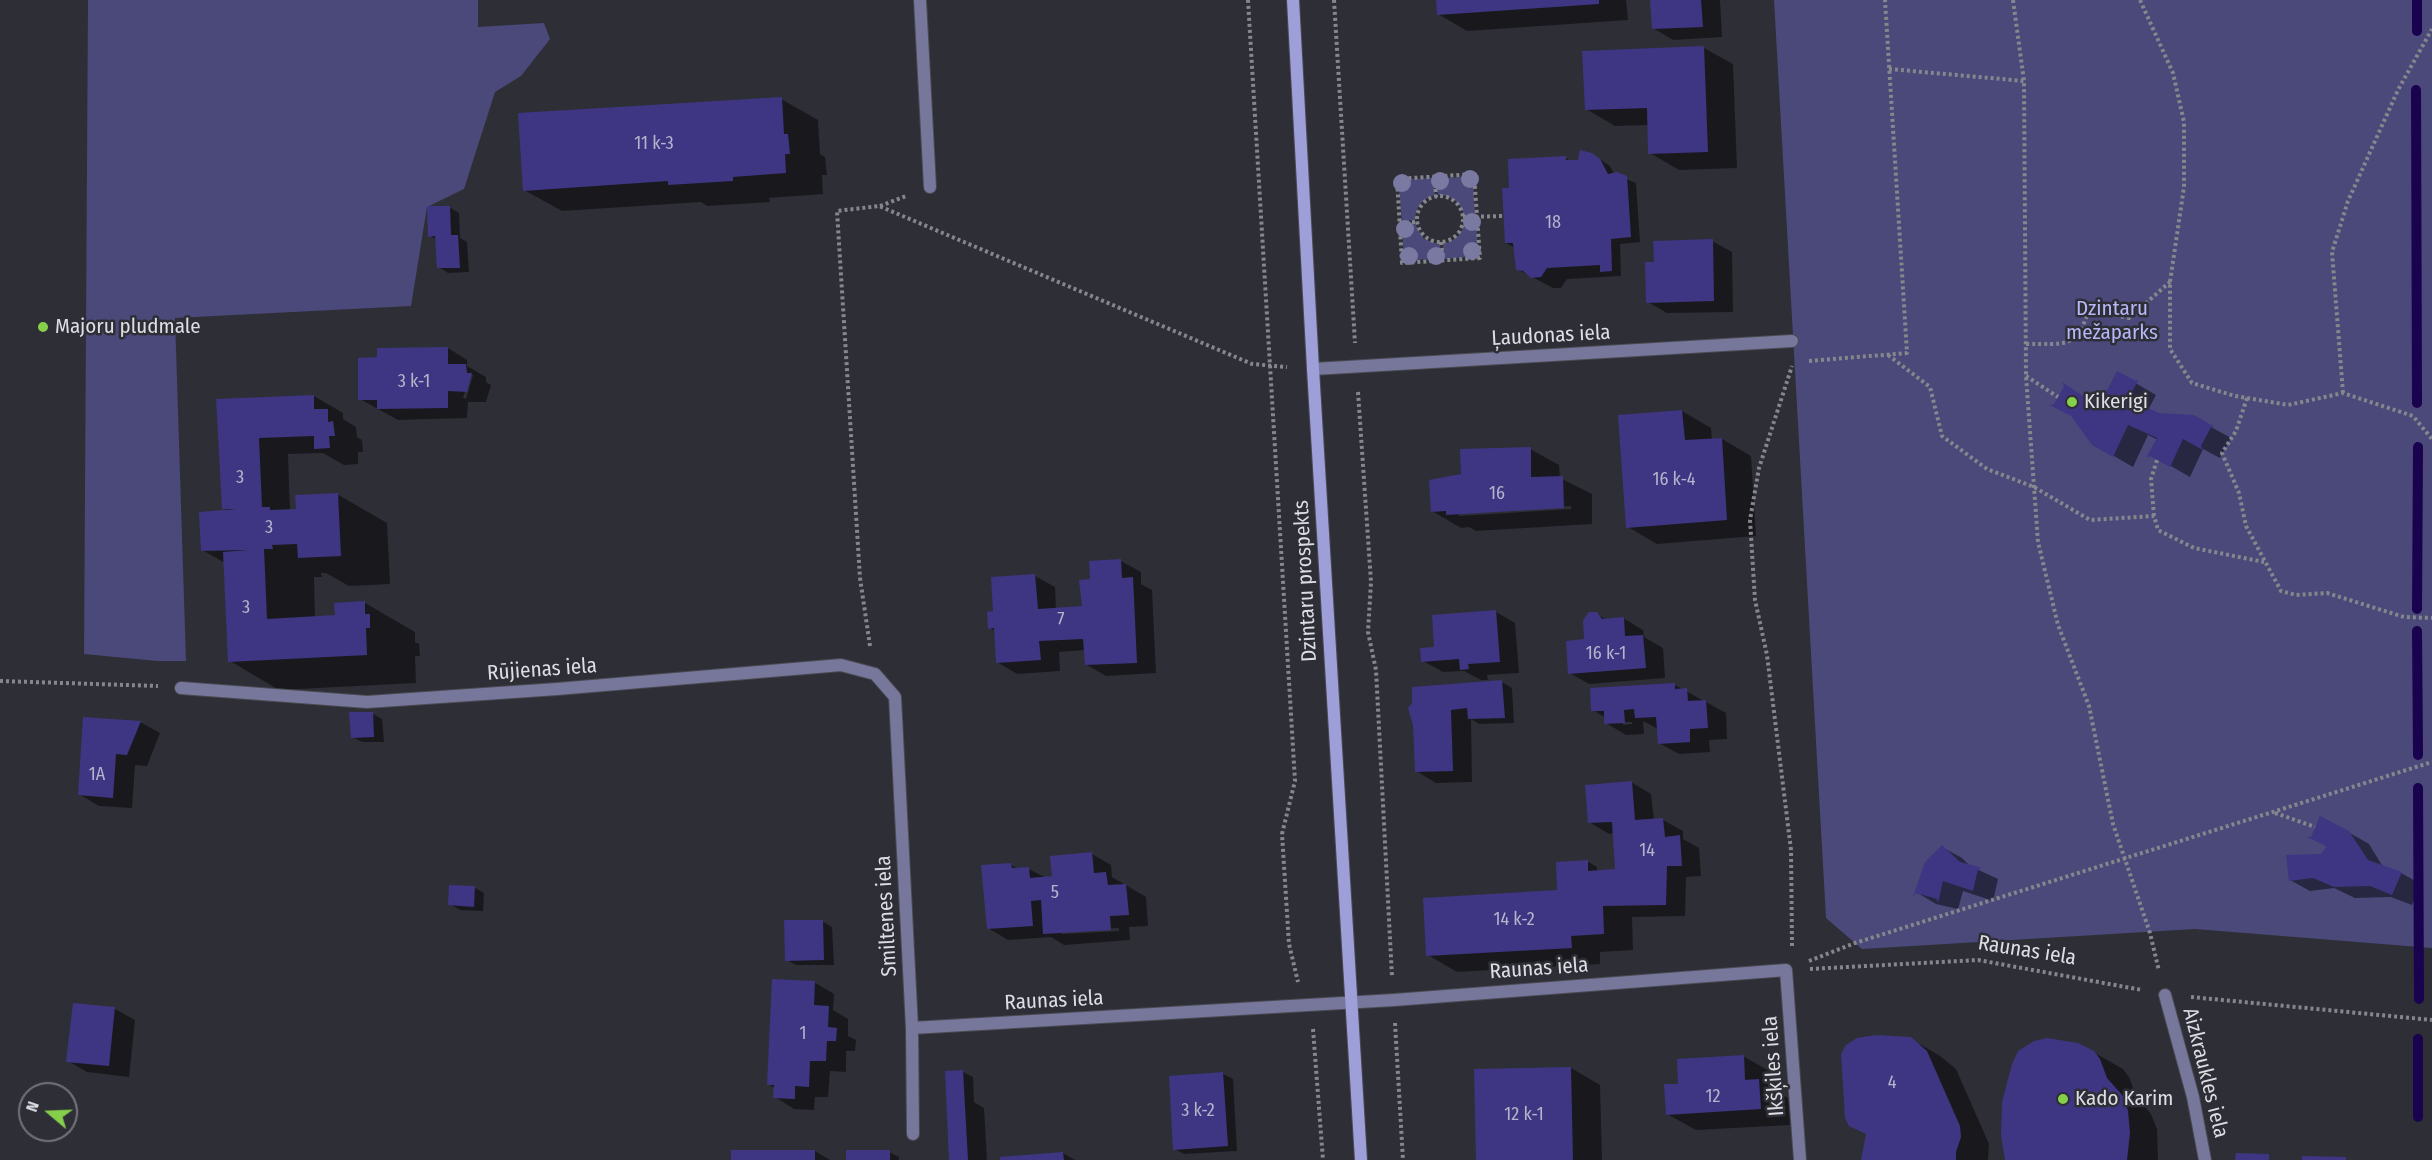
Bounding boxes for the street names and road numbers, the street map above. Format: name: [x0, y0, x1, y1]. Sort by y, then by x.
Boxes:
street label: Ļaudonas iela: [1491, 320, 1611, 352]
street label: Dzintaru prospekts: [1289, 499, 1323, 663]
street label: Rūjienas iela: [486, 654, 598, 686]
street label: Smiltenes iela: [871, 855, 903, 977]
street label: Raunas iela: [1976, 931, 2078, 971]
street label: Raunas iela: [1489, 953, 1589, 985]
street label: Raunas iela: [1004, 986, 1104, 1016]
street label: Aizkraukles iela: [2177, 1005, 2233, 1141]
street label: Ikšķiles iela: [1758, 1015, 1790, 1117]

